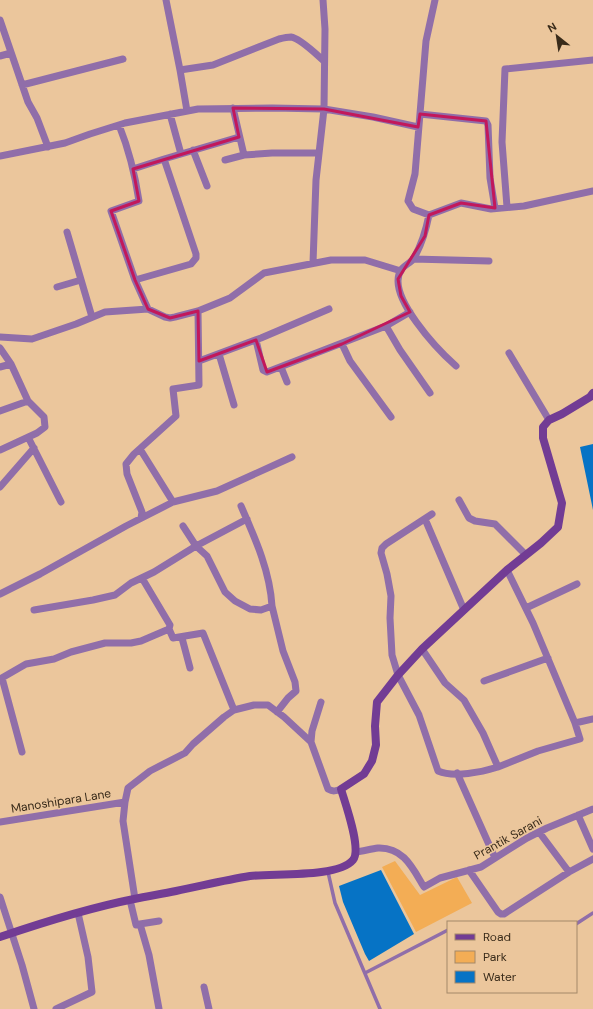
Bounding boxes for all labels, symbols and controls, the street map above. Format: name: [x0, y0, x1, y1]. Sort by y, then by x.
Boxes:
north arrow: [537, 16, 577, 56]
text: N: [545, 19, 559, 35]
street label: Manoshipara Lane: [10, 785, 112, 817]
street label: Prantik Sarani: [471, 813, 545, 863]
legend: [447, 921, 577, 993]
text: Road: [483, 929, 511, 945]
text: Park: [483, 949, 507, 965]
text: Water: [483, 969, 517, 985]

